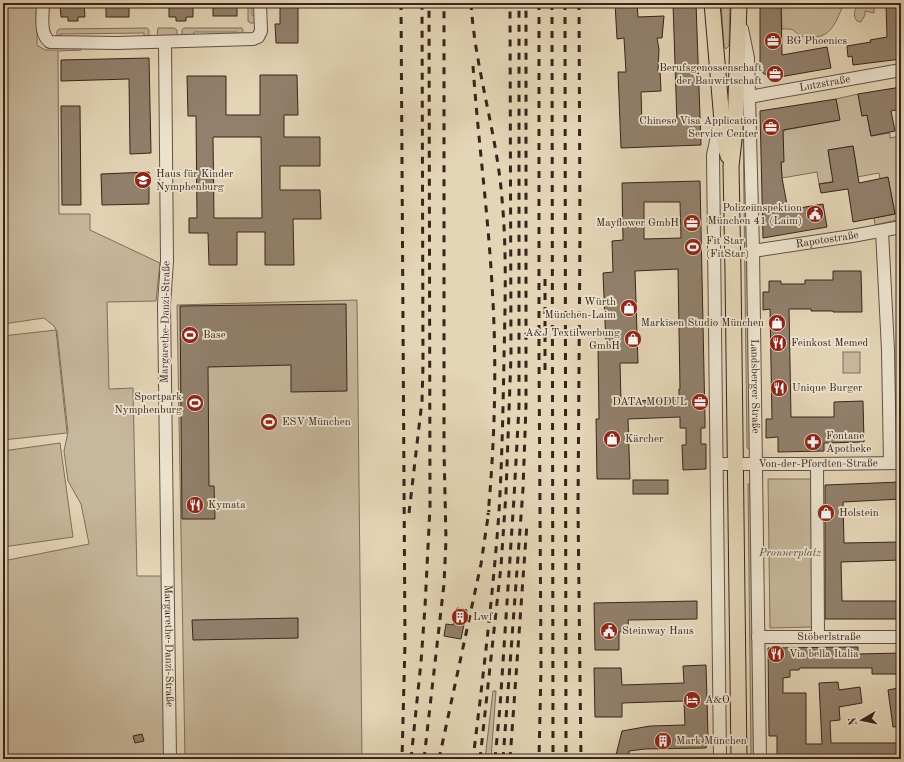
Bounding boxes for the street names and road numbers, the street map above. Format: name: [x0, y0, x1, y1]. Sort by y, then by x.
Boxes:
street label: Lutzstraße: [799, 74, 851, 93]
street label: Rapotostraße: [795, 229, 859, 250]
street label: Margarethe-Danzi-Straße: [159, 261, 173, 383]
street label: Landsberger Straße: [749, 339, 761, 434]
street label: Von-der-Pfordten-Straße: [758, 458, 878, 470]
street label: Margarethe-Danzi-Straße: [162, 585, 175, 707]
street label: Stöberlstraße: [797, 632, 861, 643]

